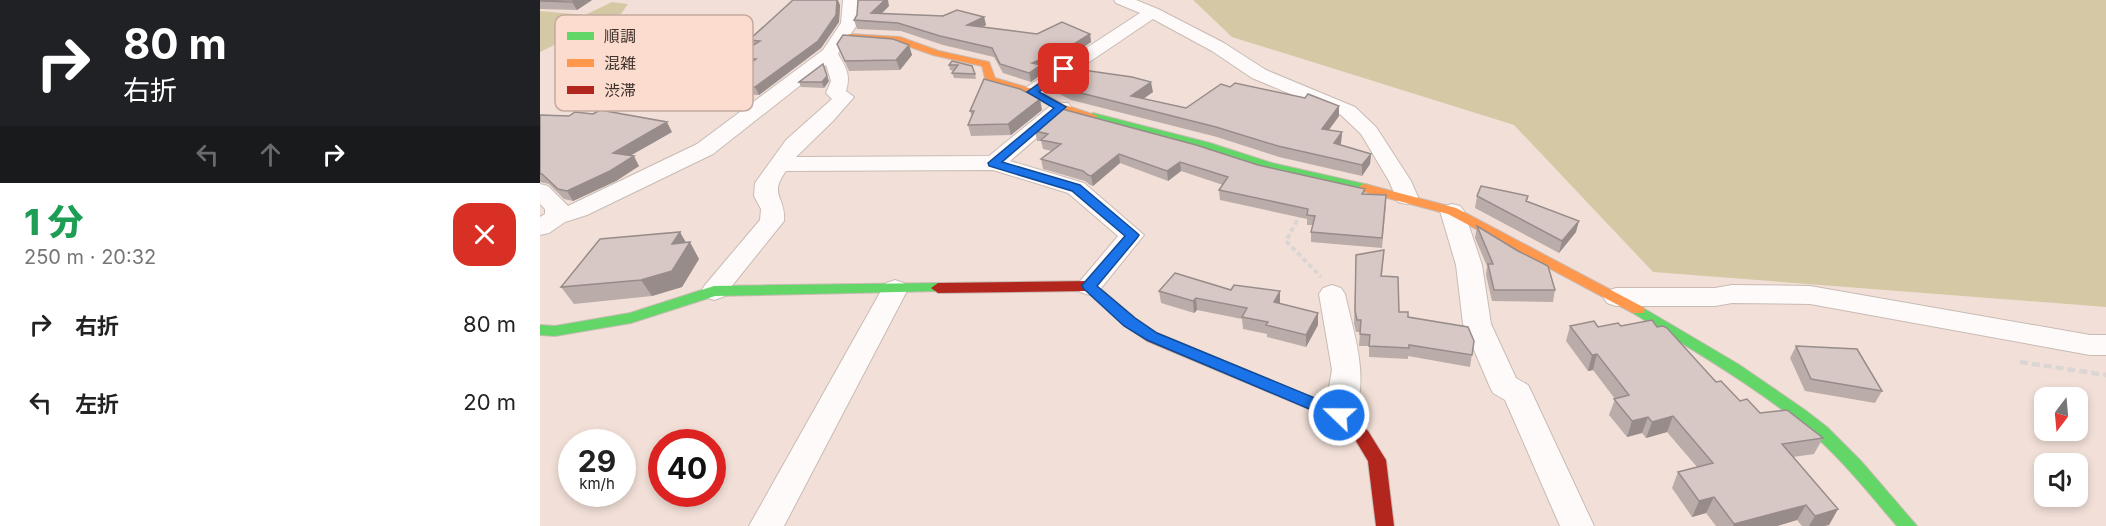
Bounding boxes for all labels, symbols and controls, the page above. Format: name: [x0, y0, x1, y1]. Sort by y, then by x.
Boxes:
legend: [555, 15, 753, 111]
text: 80 m: [123, 18, 227, 69]
icon: right: [24, 24, 102, 102]
text: 順調: [604, 26, 636, 46]
pin: [1038, 43, 1089, 94]
icon: arrive: [1047, 52, 1080, 85]
text: 混雑: [604, 53, 636, 73]
text: 右折: [123, 74, 177, 107]
text: 渋滞: [604, 80, 636, 100]
icon: left: [191, 138, 224, 171]
icon: ahead: [254, 138, 287, 171]
icon: right: [317, 138, 350, 171]
text: 1 分: [24, 200, 84, 244]
button: close: [453, 203, 516, 266]
text: 250 m · 20:32: [24, 245, 156, 269]
icon: right: [24, 308, 57, 341]
text: 80 m: [463, 311, 516, 337]
text: 右折: [75, 313, 119, 339]
position arrow: [1307, 383, 1371, 447]
icon: left: [24, 386, 57, 419]
north arrow: [2034, 387, 2088, 441]
map controls: [2034, 387, 2088, 507]
text: 20 m: [463, 389, 516, 415]
text: 左折: [75, 391, 119, 417]
speed limit sign: 40: [648, 429, 726, 507]
text: 29: [578, 443, 616, 479]
button: sound: [2034, 453, 2088, 507]
text: km/h: [579, 474, 615, 493]

